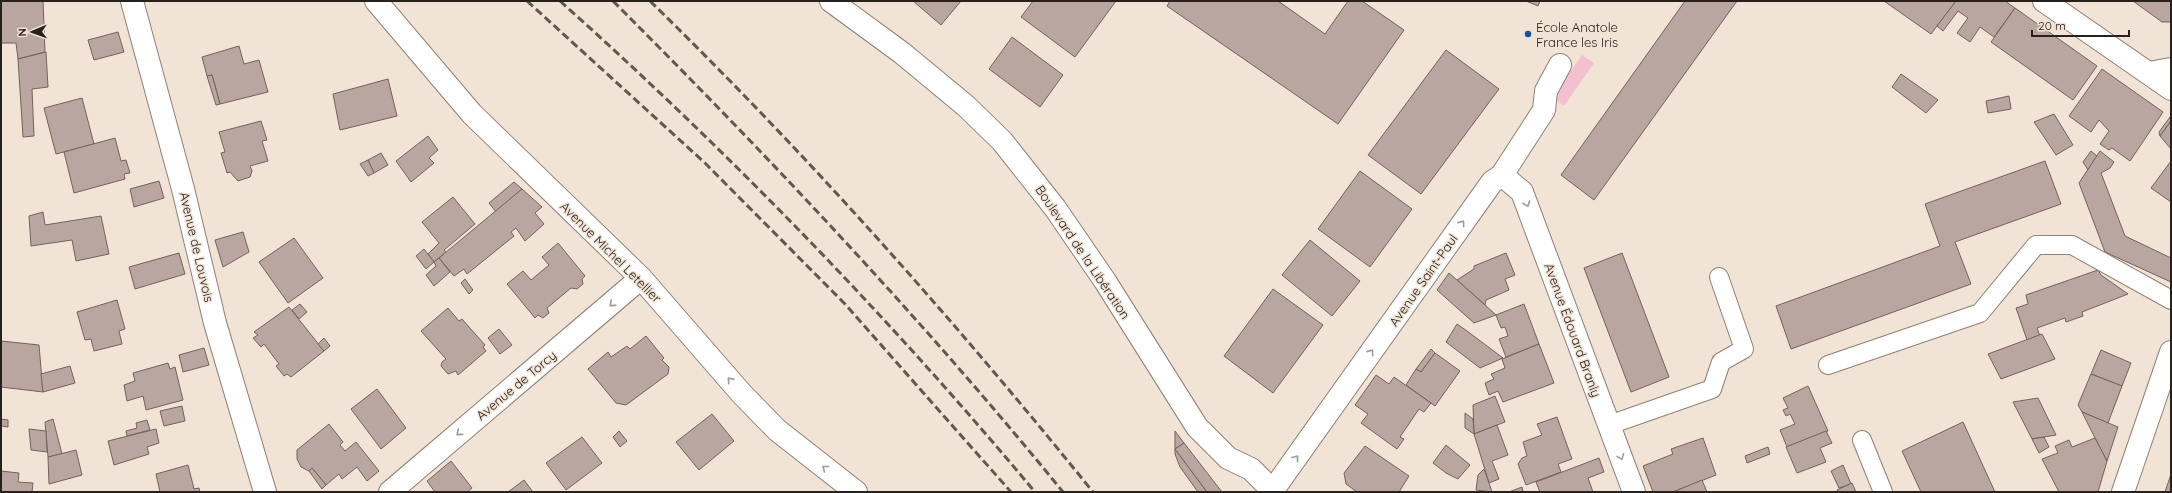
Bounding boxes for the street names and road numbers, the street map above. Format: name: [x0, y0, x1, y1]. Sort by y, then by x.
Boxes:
street label: Boulevard de la Libération: [1032, 182, 1134, 322]
street label: Avenue de Louvois: [177, 190, 217, 304]
street label: Avenue Michel Letellier: [557, 198, 665, 306]
street label: Avenue Saint-Paul: [1385, 231, 1461, 329]
street label: Avenue Édouard Branly: [1541, 261, 1605, 399]
street label: Avenue de Torcy: [473, 347, 559, 423]

